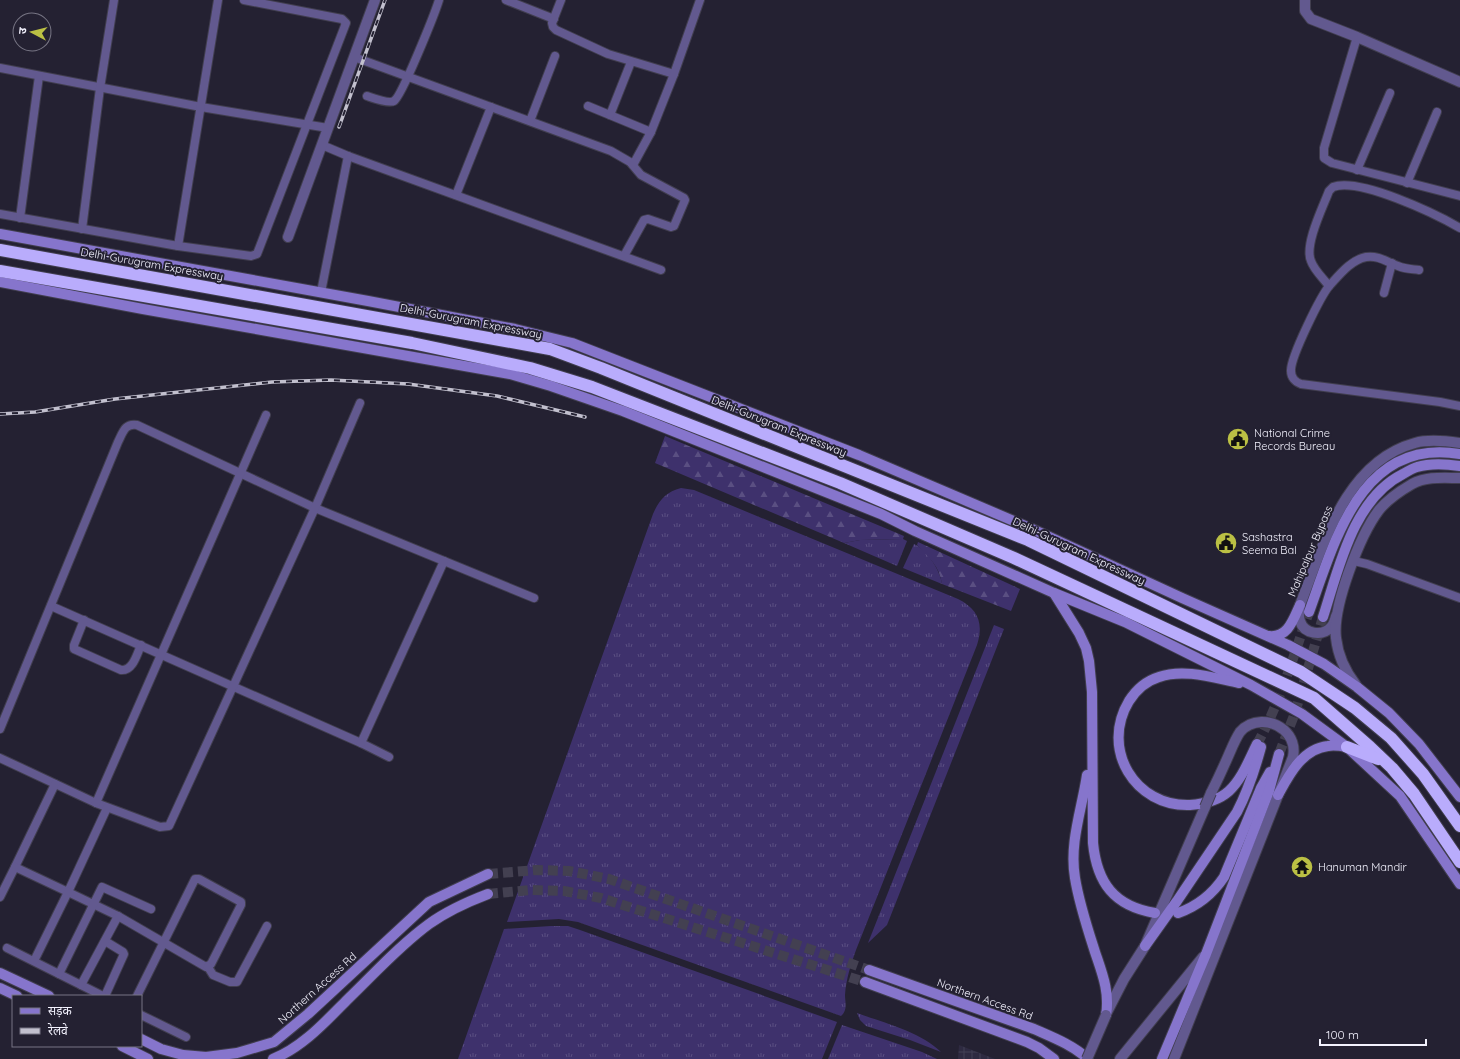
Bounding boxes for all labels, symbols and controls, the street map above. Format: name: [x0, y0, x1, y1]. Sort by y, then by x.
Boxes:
north arrow: [12, 12, 52, 52]
text: उ: [15, 26, 29, 35]
street label: Delhi-Gurugram Expressway: [80, 245, 224, 283]
street label: Delhi-Gurugram Expressway: [399, 300, 543, 342]
street label: Delhi-Gurugram Expressway: [709, 392, 849, 460]
public building icon: National Crime Records Bureau: [1225, 426, 1251, 452]
place label: National Crime Records Bureau: [1254, 426, 1335, 453]
street label: Mahipalpur Bypass: [1285, 503, 1335, 599]
street label: Delhi-Gurugram Expressway: [1011, 514, 1147, 588]
public building icon: Sashastra Seema Bal: [1213, 530, 1239, 556]
place label: Sashastra Seema Bal: [1242, 530, 1297, 557]
temple icon: Hanuman Mandir: [1289, 854, 1315, 880]
place label: Hanuman Mandir: [1318, 860, 1407, 874]
street label: Northern Access Rd: [275, 949, 359, 1027]
street label: Northern Access Rd: [935, 975, 1035, 1023]
legend: [12, 995, 142, 1047]
text: सड़क: [48, 1003, 73, 1018]
scale bar: [1320, 1021, 1426, 1047]
text: रेलवे: [48, 1023, 68, 1038]
text: 100 m: [1326, 1027, 1359, 1042]

